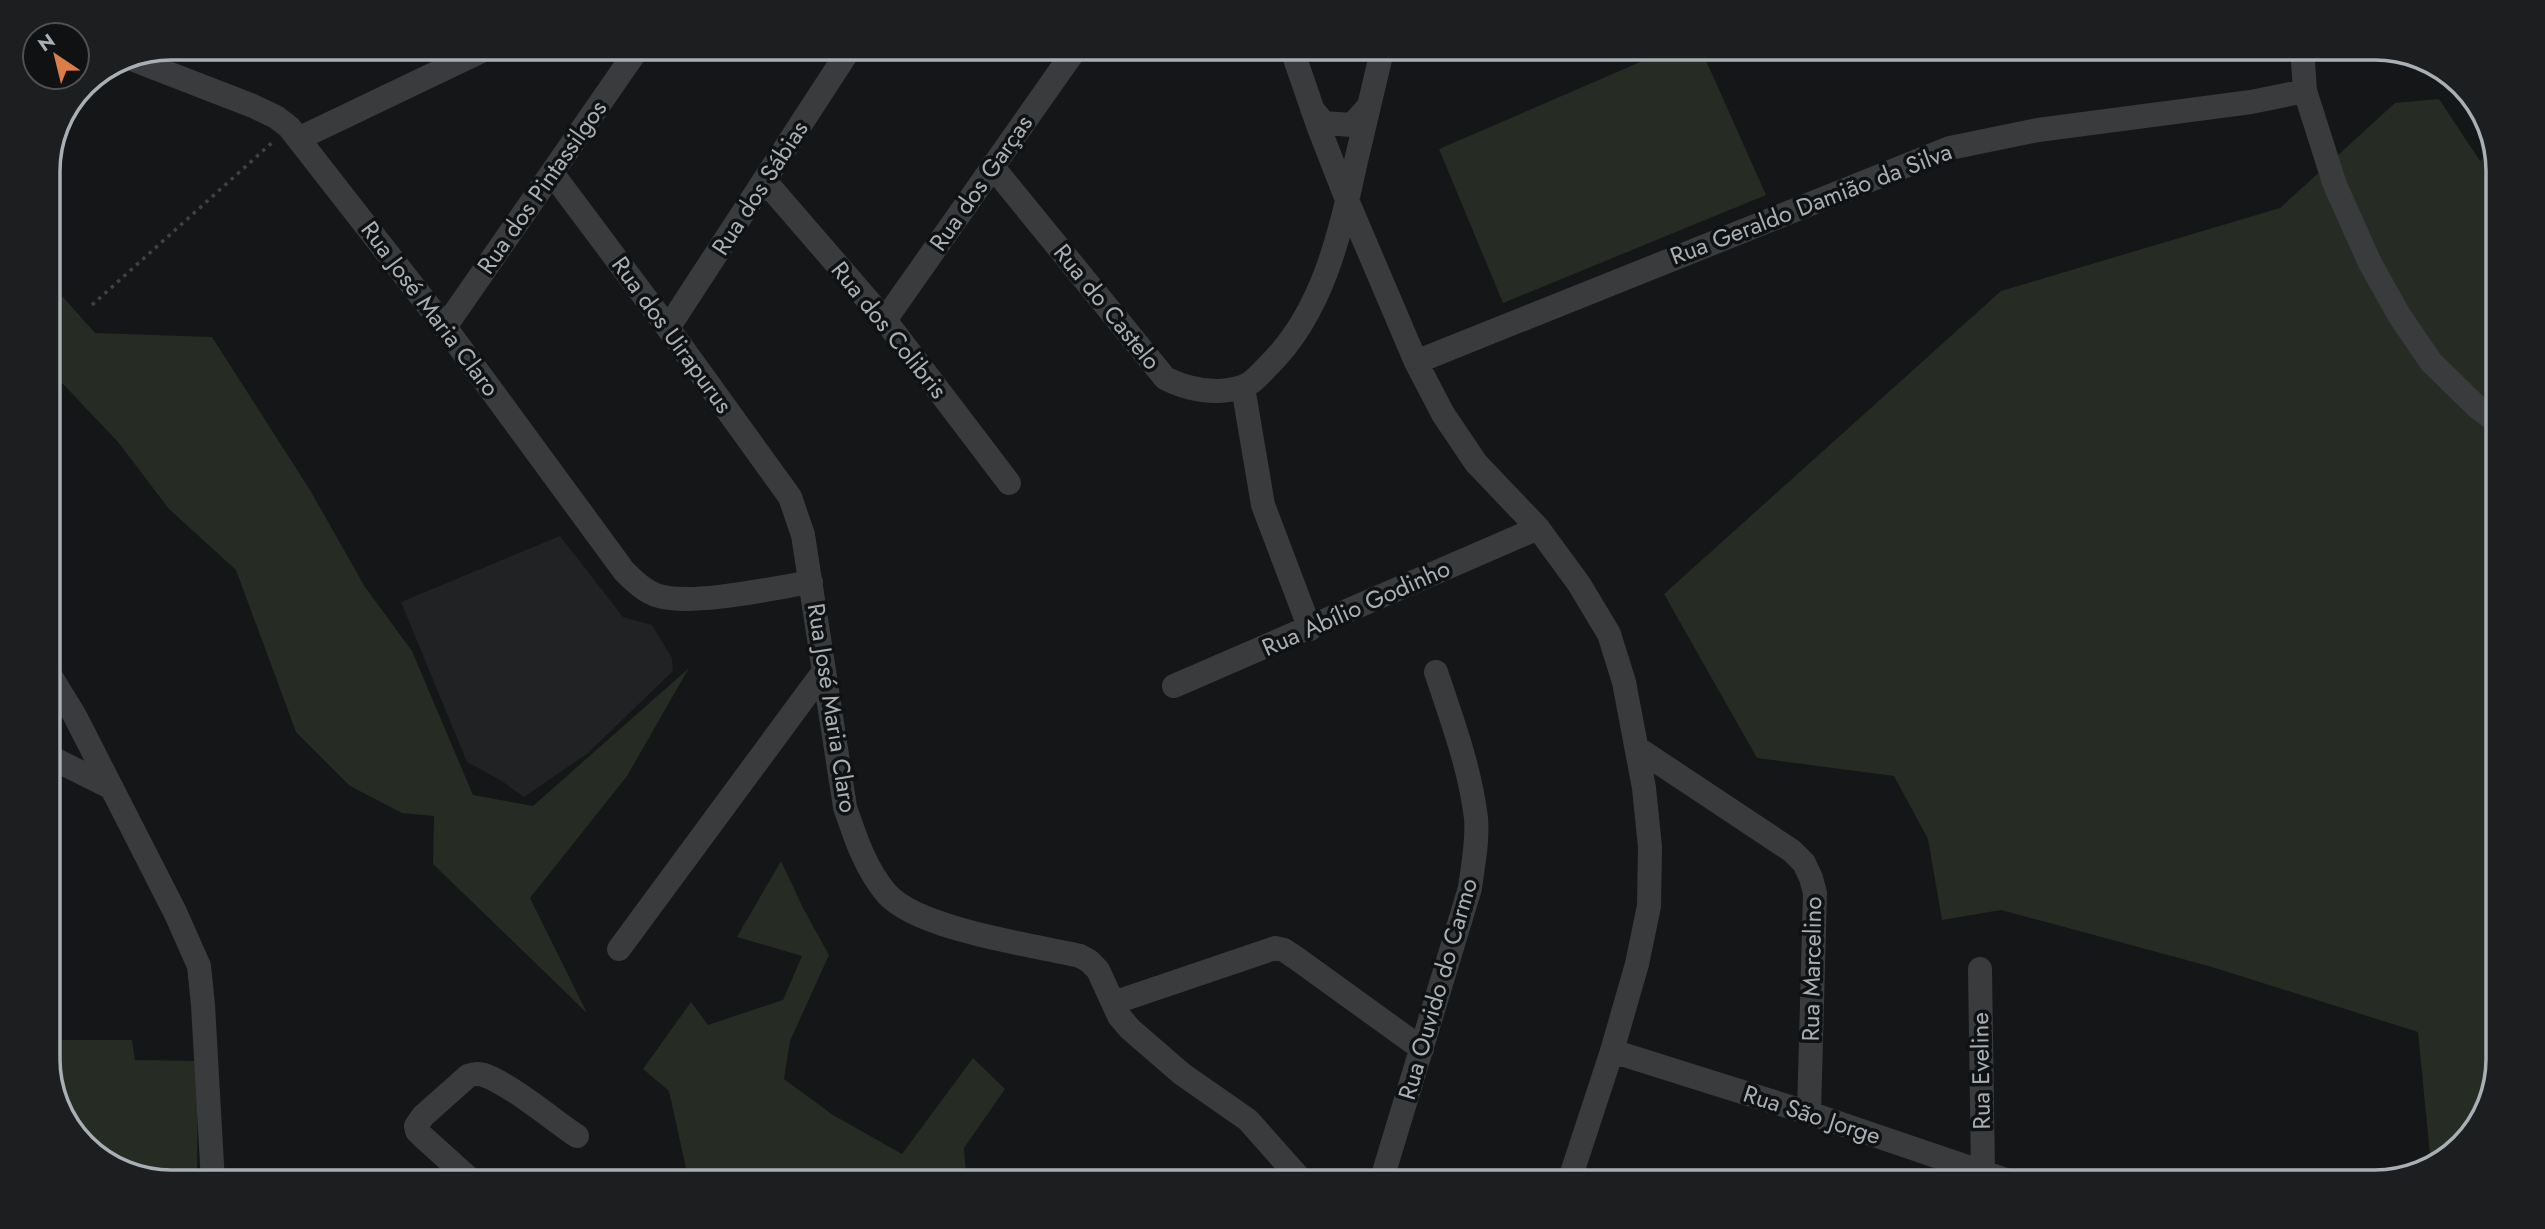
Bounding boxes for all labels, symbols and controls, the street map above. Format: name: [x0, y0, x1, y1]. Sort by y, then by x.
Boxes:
north arrow: [21, 21, 91, 91]
text: N: [33, 27, 60, 58]
street label: Rua dos Pintassilgos: [468, 93, 615, 281]
street label: Rua dos Garças: [921, 107, 1041, 258]
street label: Rua dos Sábias: [703, 113, 816, 262]
street label: Rua Geraldo Damião da Silva: [1665, 134, 1957, 273]
street label: Rua José Maria Claro: [353, 214, 508, 404]
street label: Rua do Castelo: [1046, 236, 1169, 377]
street label: Rua dos Uirapurus: [604, 249, 741, 420]
street label: Rua dos Colibris: [823, 254, 956, 406]
street label: Rua Abílio Godinho: [1256, 550, 1455, 665]
street label: Rua José Maria Claro: [799, 601, 866, 815]
street label: Rua Ouvido do Carmo: [1389, 874, 1486, 1104]
street label: Rua Marcelino: [1793, 896, 1830, 1042]
street label: Rua Eveline: [1962, 1012, 1999, 1130]
street label: Rua São Jorge: [1739, 1076, 1885, 1153]

